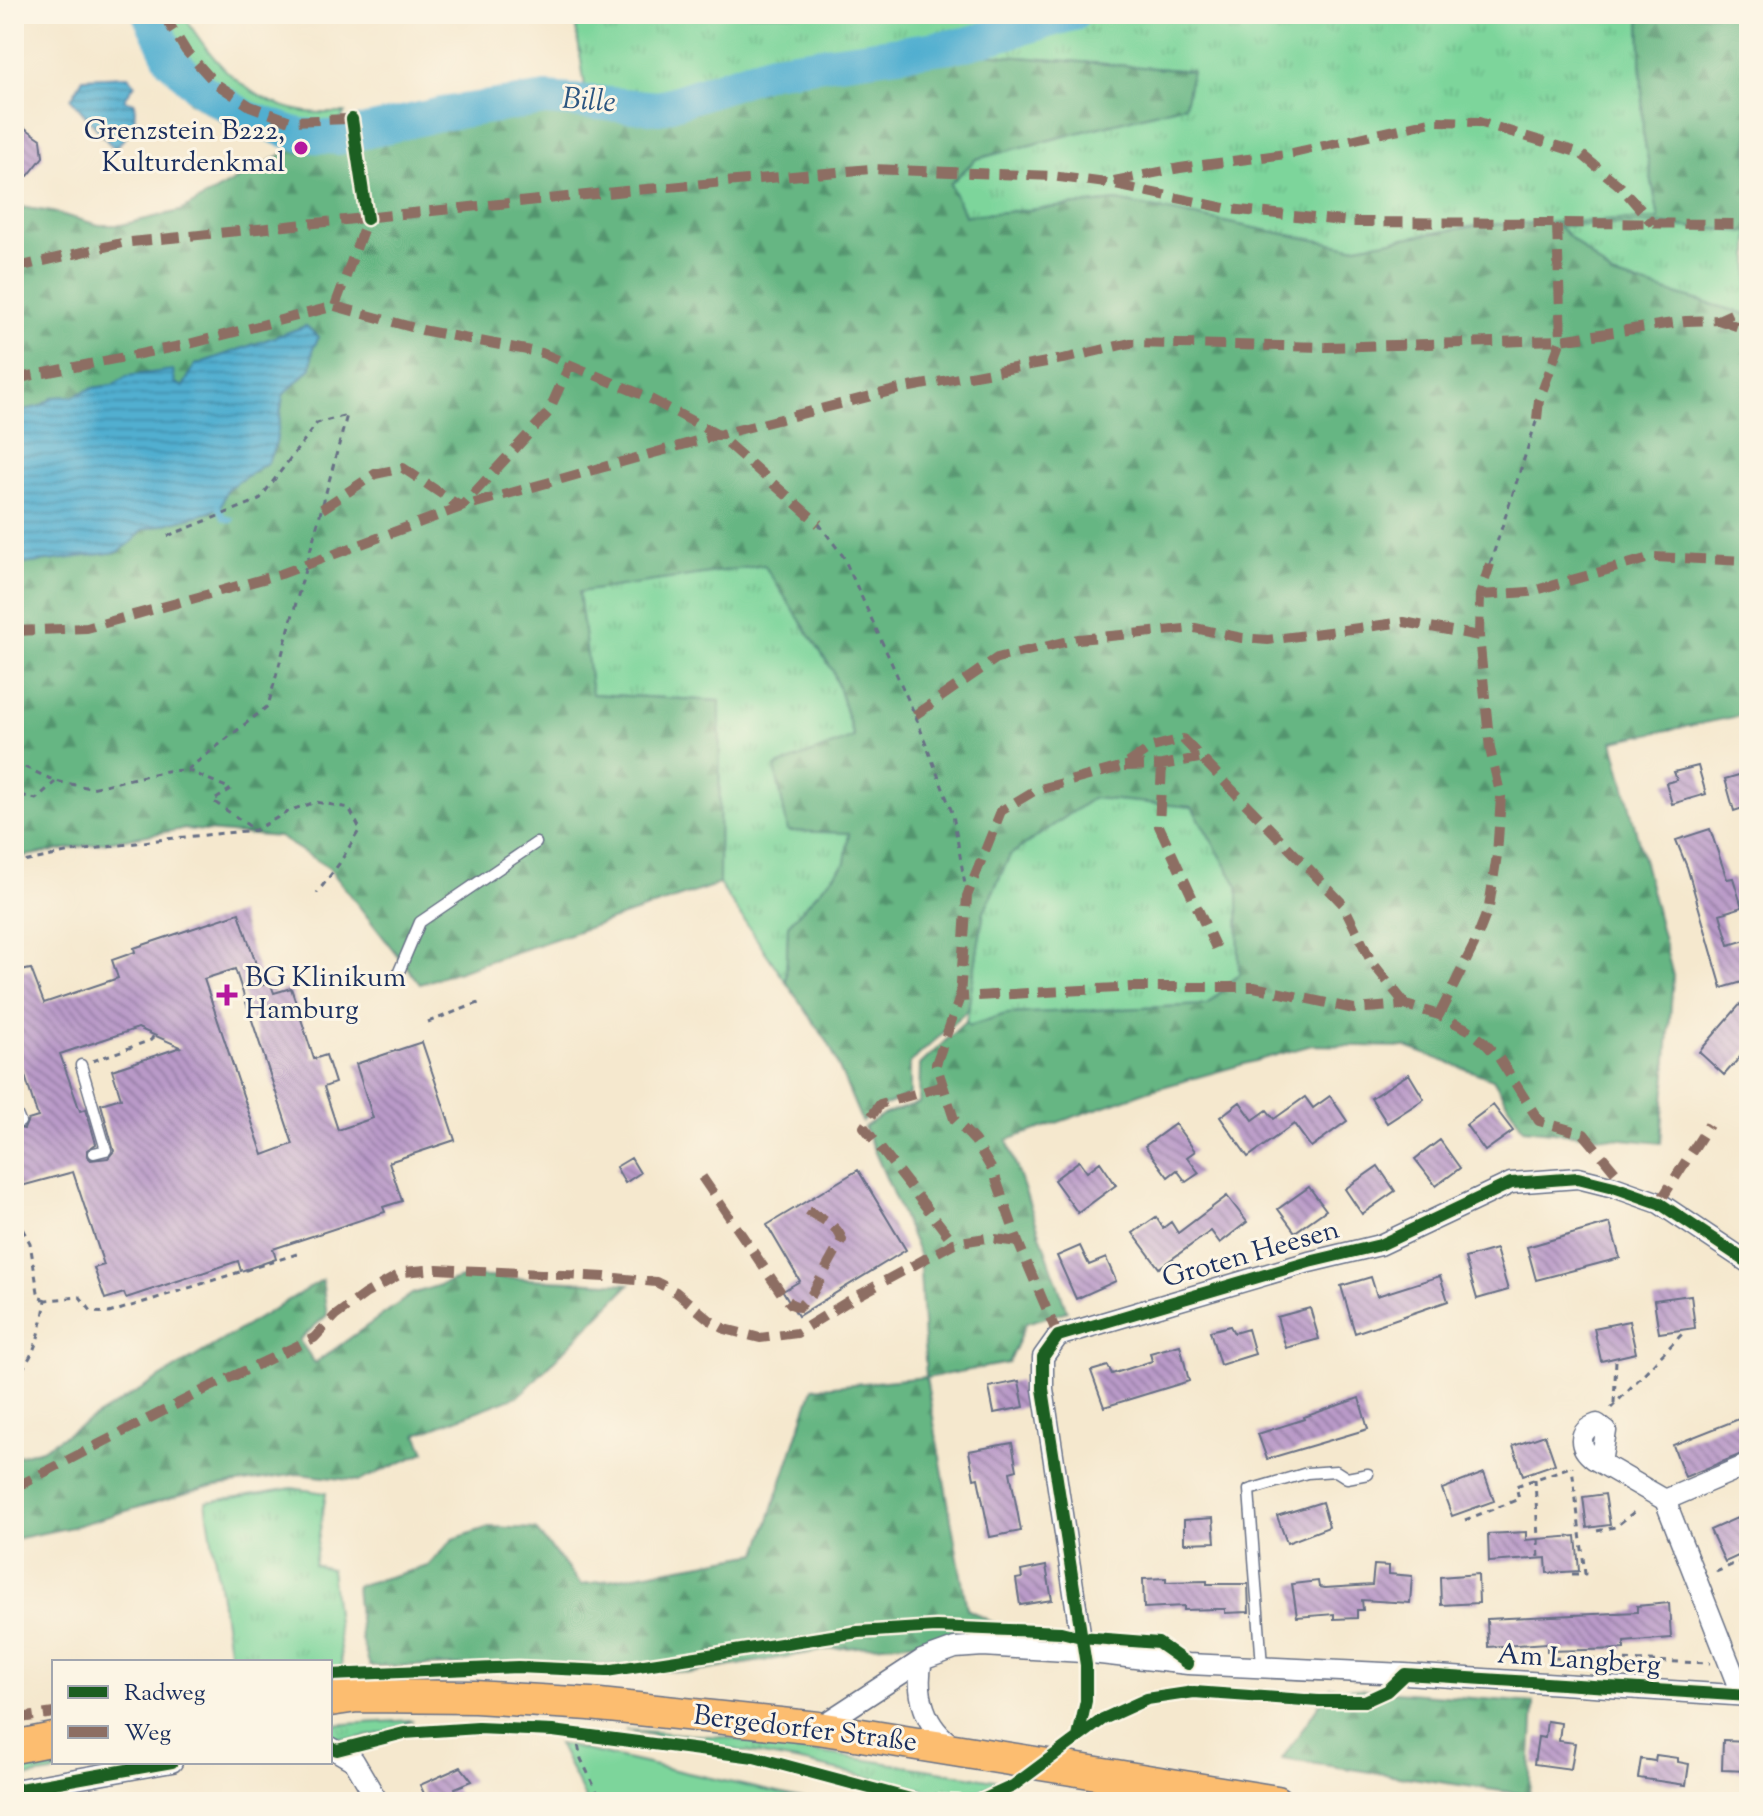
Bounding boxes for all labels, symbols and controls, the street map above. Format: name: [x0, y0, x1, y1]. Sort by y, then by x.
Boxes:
water label: Bille: [561, 79, 617, 125]
place label: Grenzstein B222, Kulturdenkmal: [84, 112, 285, 184]
marker: Grenzstein B222, Kulturdenkmal: [292, 139, 310, 157]
place label: BG Klinikum Hamburg: [245, 959, 406, 1031]
marker: BG Klinikum Hamburg: [216, 984, 238, 1006]
street label: Groten Heesen: [1158, 1211, 1344, 1299]
street label: Am Langberg: [1496, 1635, 1662, 1687]
legend: [52, 1660, 332, 1764]
text: Radweg: [124, 1677, 206, 1711]
street label: Bergedorfer Straße: [691, 1696, 919, 1764]
text: Weg: [124, 1717, 171, 1751]

